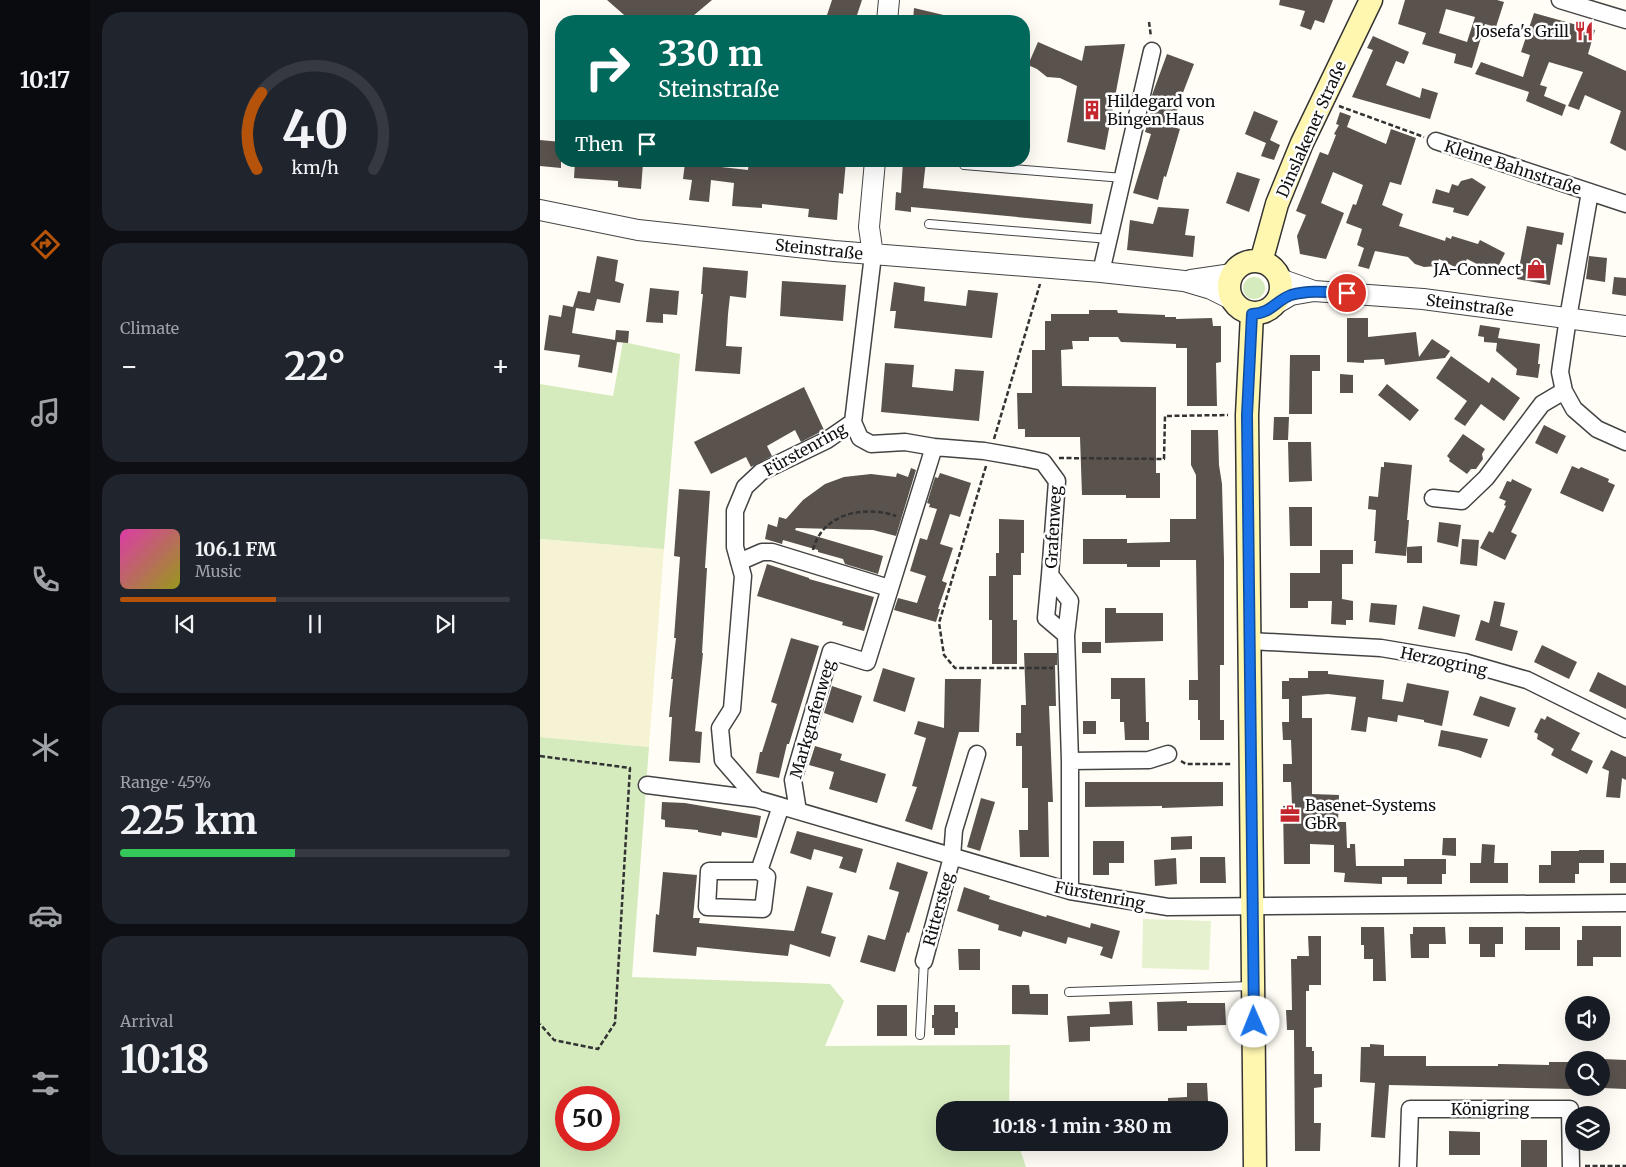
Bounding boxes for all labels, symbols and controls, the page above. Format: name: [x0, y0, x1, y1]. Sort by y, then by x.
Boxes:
restaurant icon: Josefa's Grill: [1573, 20, 1595, 42]
place label: Josefa's Grill: [1474, 21, 1569, 41]
text: 330 m: [658, 32, 763, 76]
icon: right: [575, 35, 640, 100]
street label: Dinslakener Straße: [1272, 58, 1350, 200]
text: 10:17: [20, 66, 70, 94]
text: Steinstraße: [658, 75, 779, 103]
place label: Hildegard von Bingen Haus: [1107, 91, 1216, 129]
text: 40: [282, 97, 348, 162]
building icon: Hildegard von Bingen Haus: [1081, 99, 1103, 121]
icon: arrive: [633, 130, 661, 158]
text: Then: [575, 132, 623, 156]
street label: Kleine Bahnstraße: [1442, 135, 1584, 199]
text: km/h: [291, 156, 339, 179]
icon: directions: [28, 227, 63, 262]
street label: Steinstraße: [774, 234, 864, 264]
shop icon: JA-Connect: [1525, 258, 1547, 280]
place label: JA-Connect: [1432, 259, 1522, 279]
pin: [1326, 272, 1368, 314]
icon: arrive: [1333, 279, 1361, 307]
street label: Steinstraße: [1425, 290, 1515, 320]
text: Climate: [120, 318, 179, 338]
text: 22°: [284, 343, 346, 390]
text: −: [120, 348, 139, 384]
text: +: [491, 348, 510, 384]
icon: music: [28, 395, 63, 430]
street label: Fürstenring: [760, 418, 850, 480]
street label: Grafenweg: [1041, 485, 1065, 569]
text: 106.1 FM: [195, 537, 276, 561]
text: Music: [195, 561, 241, 581]
icon: phone: [28, 562, 63, 597]
icon: previous: [171, 610, 199, 638]
icon: pause: [301, 610, 329, 638]
icon: next: [431, 610, 459, 638]
street label: Herzogring: [1399, 642, 1490, 680]
street label: Markgrafenweg: [785, 657, 839, 781]
icon: climate: [28, 730, 63, 765]
text: Range · 45%: [120, 772, 211, 792]
place label: Basenet-Systems GbR: [1305, 795, 1436, 833]
text: 225 km: [120, 797, 257, 844]
office icon: Basenet-Systems GbR: [1279, 803, 1301, 825]
street label: Rittersteg: [919, 870, 958, 948]
street label: Fürstenring: [1053, 876, 1147, 914]
icon: car: [28, 898, 63, 933]
position arrow: [1227, 995, 1279, 1047]
map controls: [1565, 996, 1610, 1151]
button: sound: [1565, 996, 1610, 1041]
text: Arrival: [120, 1011, 173, 1031]
text: 10:18: [120, 1036, 209, 1083]
button: search: [1565, 1051, 1610, 1096]
icon: filters: [28, 1066, 63, 1101]
speed limit sign: 50: [555, 1086, 620, 1151]
street label: Königring: [1451, 1099, 1530, 1119]
button: layers: [1565, 1106, 1610, 1151]
text: 10:18 · 1 min · 380 m: [992, 1114, 1172, 1138]

